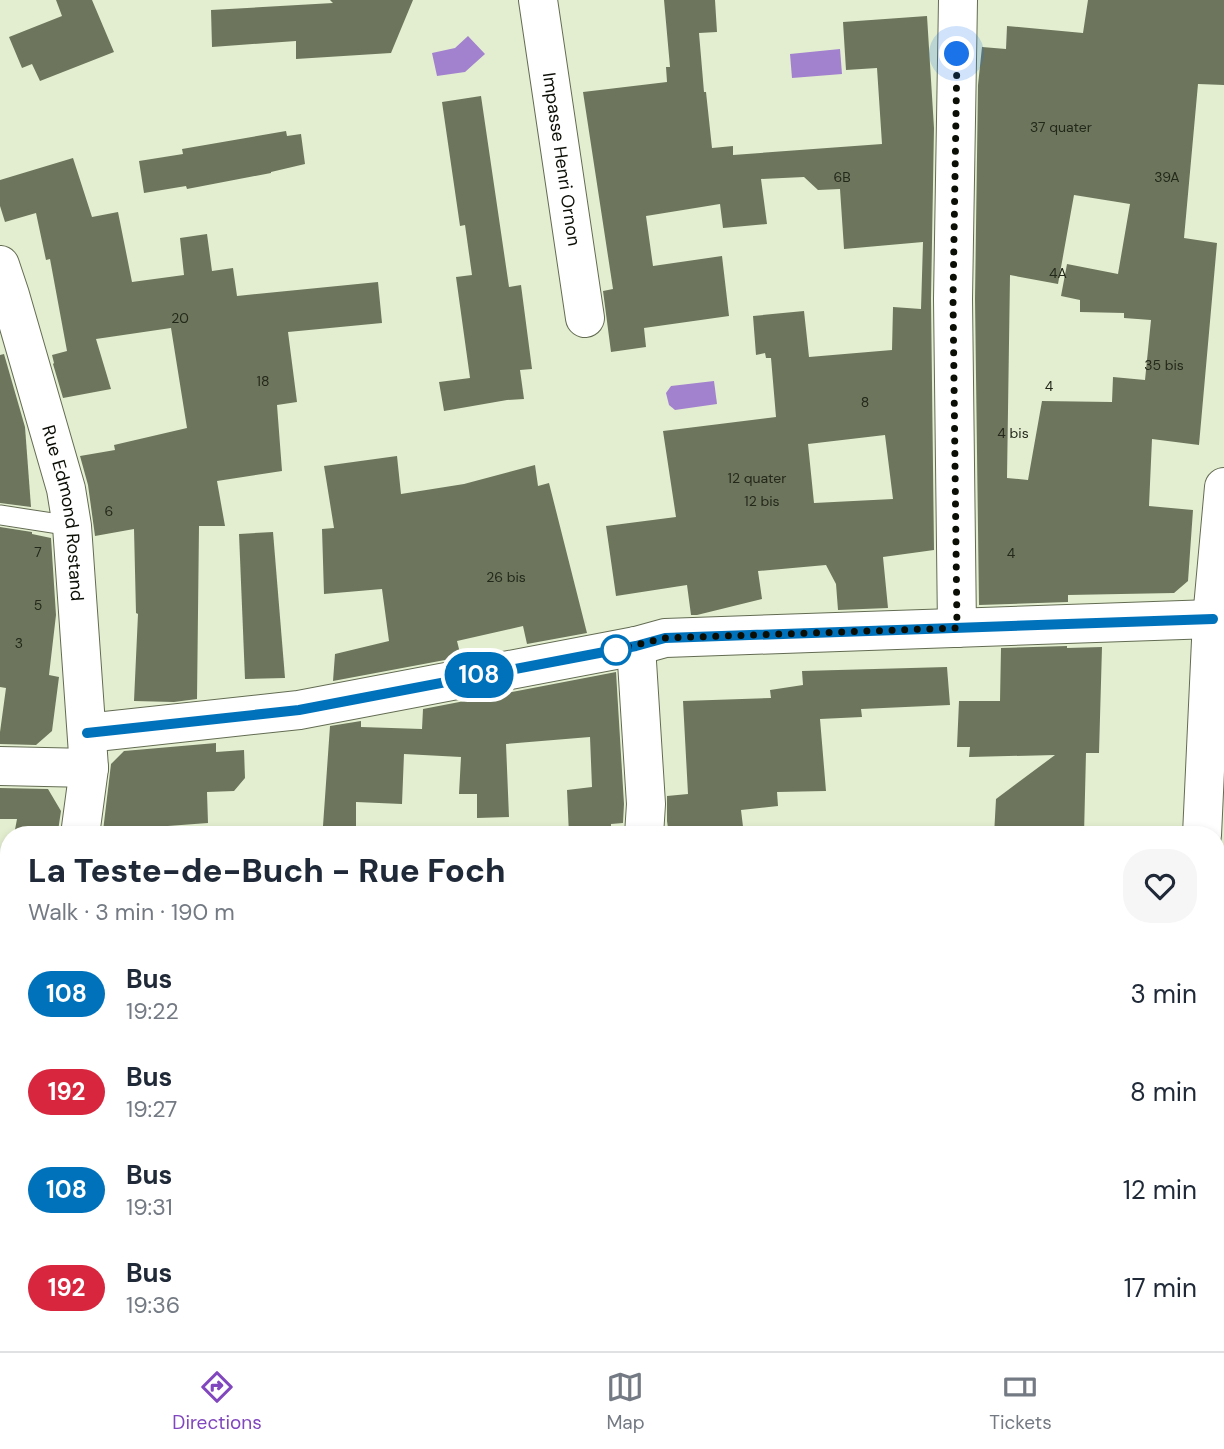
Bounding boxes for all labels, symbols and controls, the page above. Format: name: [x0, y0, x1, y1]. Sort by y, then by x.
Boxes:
your location: [939, 36, 974, 71]
street label: Impasse Henri Ornon: [537, 71, 586, 248]
house number: 37 quater: [1030, 118, 1092, 136]
house number: 6B: [833, 168, 851, 186]
house number: 39A: [1154, 168, 1180, 186]
house number: 4A: [1049, 264, 1067, 282]
house number: 20: [171, 309, 189, 327]
house number: 35 bis: [1144, 356, 1184, 374]
house number: 18: [257, 372, 269, 390]
house number: 4: [1045, 377, 1054, 395]
house number: 8: [861, 393, 869, 411]
street label: Rue Edmond Rostand: [36, 422, 89, 602]
house number: 4 bis: [997, 424, 1029, 442]
house number: 12 quater: [728, 469, 786, 487]
house number: 12 bis: [744, 492, 780, 510]
house number: 6: [105, 502, 113, 520]
house number: 7: [34, 543, 42, 561]
house number: 4: [1007, 544, 1016, 562]
house number: 26 bis: [486, 568, 526, 586]
house number: 5: [34, 596, 42, 614]
house number: 3: [15, 634, 23, 652]
unlabelled marker: [601, 635, 631, 665]
line badge: 108: [439, 652, 519, 698]
text: 108: [459, 659, 499, 690]
text: La Teste-de-Buch - Rue Foch: [28, 849, 506, 892]
button: heart: [1123, 849, 1197, 923]
text: Walk · 3 min · 190 m: [28, 897, 235, 927]
text: Bus: [126, 962, 172, 996]
text: 3 min: [1130, 977, 1197, 1011]
text: 108: [46, 978, 87, 1009]
text: 19:22: [126, 996, 179, 1026]
text: Bus: [126, 1060, 172, 1094]
text: 8 min: [1130, 1075, 1197, 1109]
text: 192: [48, 1076, 85, 1107]
text: 19:27: [126, 1094, 177, 1124]
text: Bus: [126, 1158, 172, 1192]
text: 12 min: [1123, 1173, 1197, 1207]
text: 108: [46, 1174, 87, 1205]
text: 19:31: [126, 1192, 173, 1222]
text: Bus: [126, 1256, 172, 1290]
text: 17 min: [1124, 1271, 1197, 1305]
text: 192: [48, 1272, 85, 1303]
text: 19:36: [126, 1290, 180, 1320]
tab: Directions: [172, 1368, 262, 1435]
tab: Map: [606, 1368, 645, 1435]
tab: Tickets: [989, 1368, 1052, 1435]

